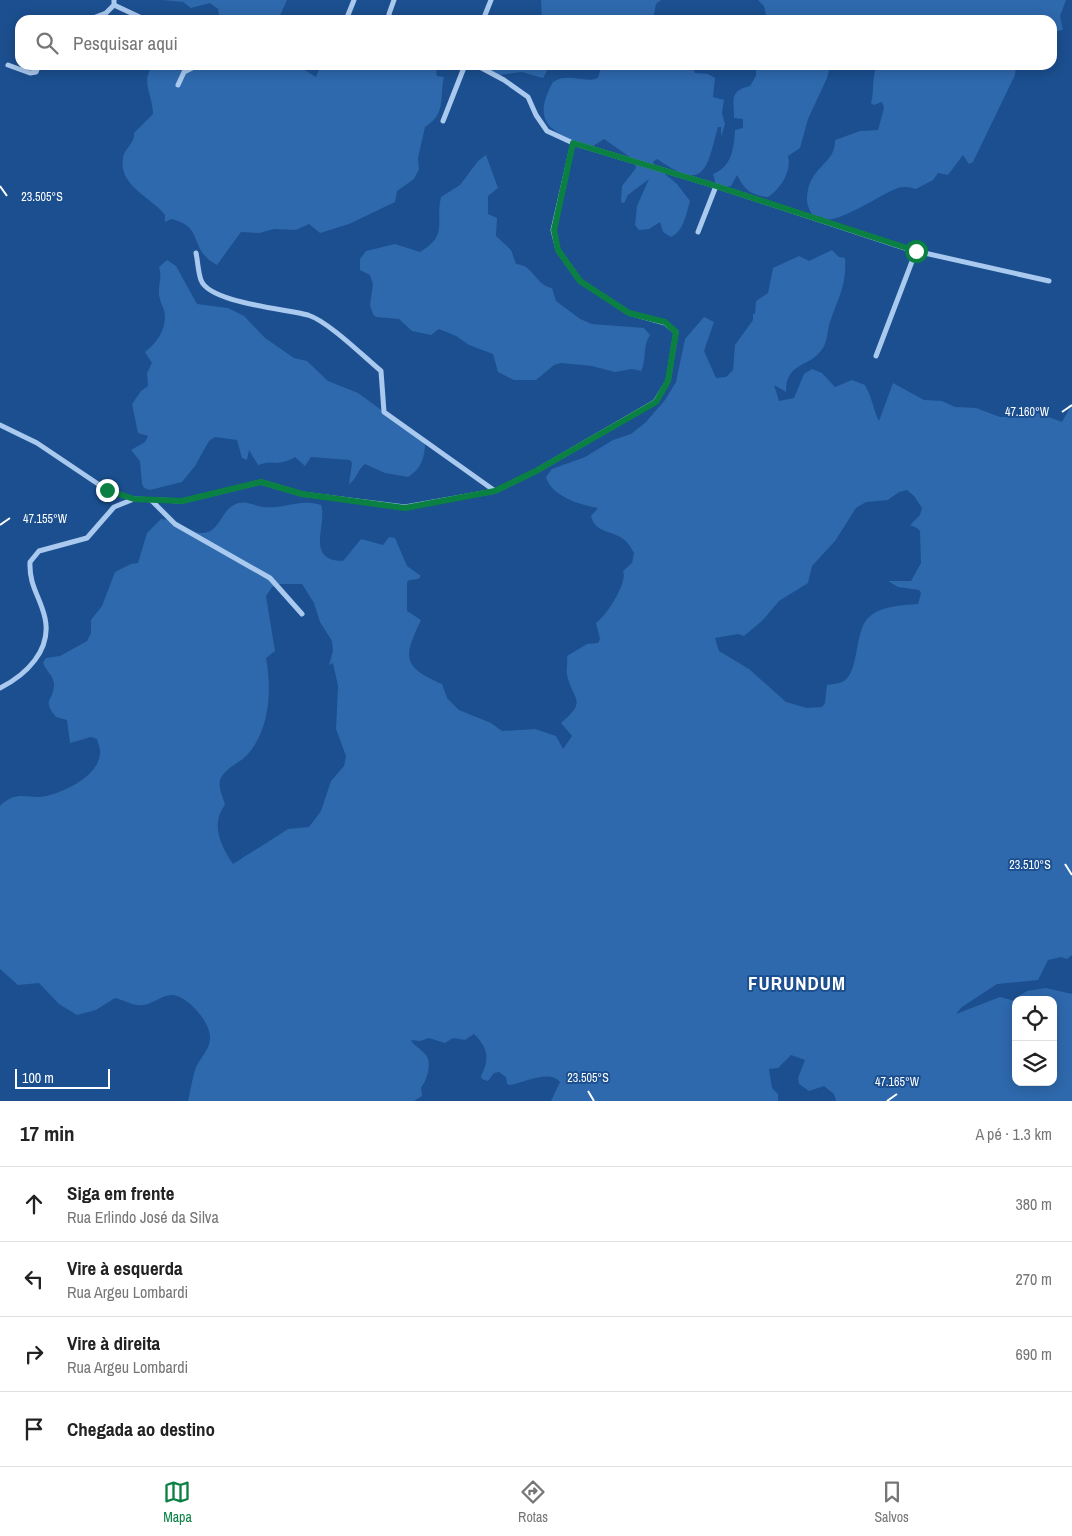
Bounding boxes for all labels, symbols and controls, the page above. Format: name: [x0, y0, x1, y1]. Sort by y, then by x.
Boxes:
search box: [15, 15, 1057, 70]
icon: search: [33, 29, 61, 57]
text: Pesquisar aqui: [73, 30, 178, 56]
text: 23.505°S: [21, 189, 63, 205]
route start: [905, 240, 928, 263]
text: 47.160°W: [1005, 404, 1050, 420]
route end: [96, 479, 119, 502]
text: 47.155°W: [23, 511, 68, 527]
text: 23.510°S: [1009, 857, 1051, 873]
district label: FURUNDUM: [748, 970, 846, 996]
map controls: [1012, 996, 1057, 1086]
button: locate: [1012, 996, 1057, 1041]
button: layers: [1012, 1041, 1057, 1086]
scale bar: [15, 1066, 110, 1089]
text: 100 m: [22, 1069, 54, 1087]
text: 23.505°S: [567, 1070, 609, 1086]
text: 47.165°W: [875, 1074, 920, 1090]
text: 17 min: [20, 1119, 75, 1148]
text: A pé · 1.3 km: [975, 1123, 1052, 1145]
text: Siga em frente: [67, 1180, 174, 1206]
icon: ahead: [20, 1190, 48, 1218]
text: 380 m: [1016, 1193, 1052, 1215]
text: Rua Erlindo José da Silva: [67, 1206, 219, 1228]
text: Vire à esquerda: [67, 1255, 183, 1281]
icon: left: [20, 1265, 48, 1293]
text: 270 m: [1016, 1268, 1052, 1290]
text: Rua Argeu Lombardi: [67, 1281, 188, 1303]
text: Vire à direita: [67, 1330, 160, 1356]
icon: right: [20, 1340, 48, 1368]
text: 690 m: [1016, 1343, 1052, 1365]
text: Rua Argeu Lombardi: [67, 1356, 188, 1378]
icon: arrive: [20, 1415, 48, 1443]
text: Chegada ao destino: [67, 1416, 215, 1442]
tab: Mapa: [163, 1478, 192, 1526]
tab: Rotas: [518, 1478, 548, 1526]
tab: Salvos: [874, 1478, 909, 1526]

